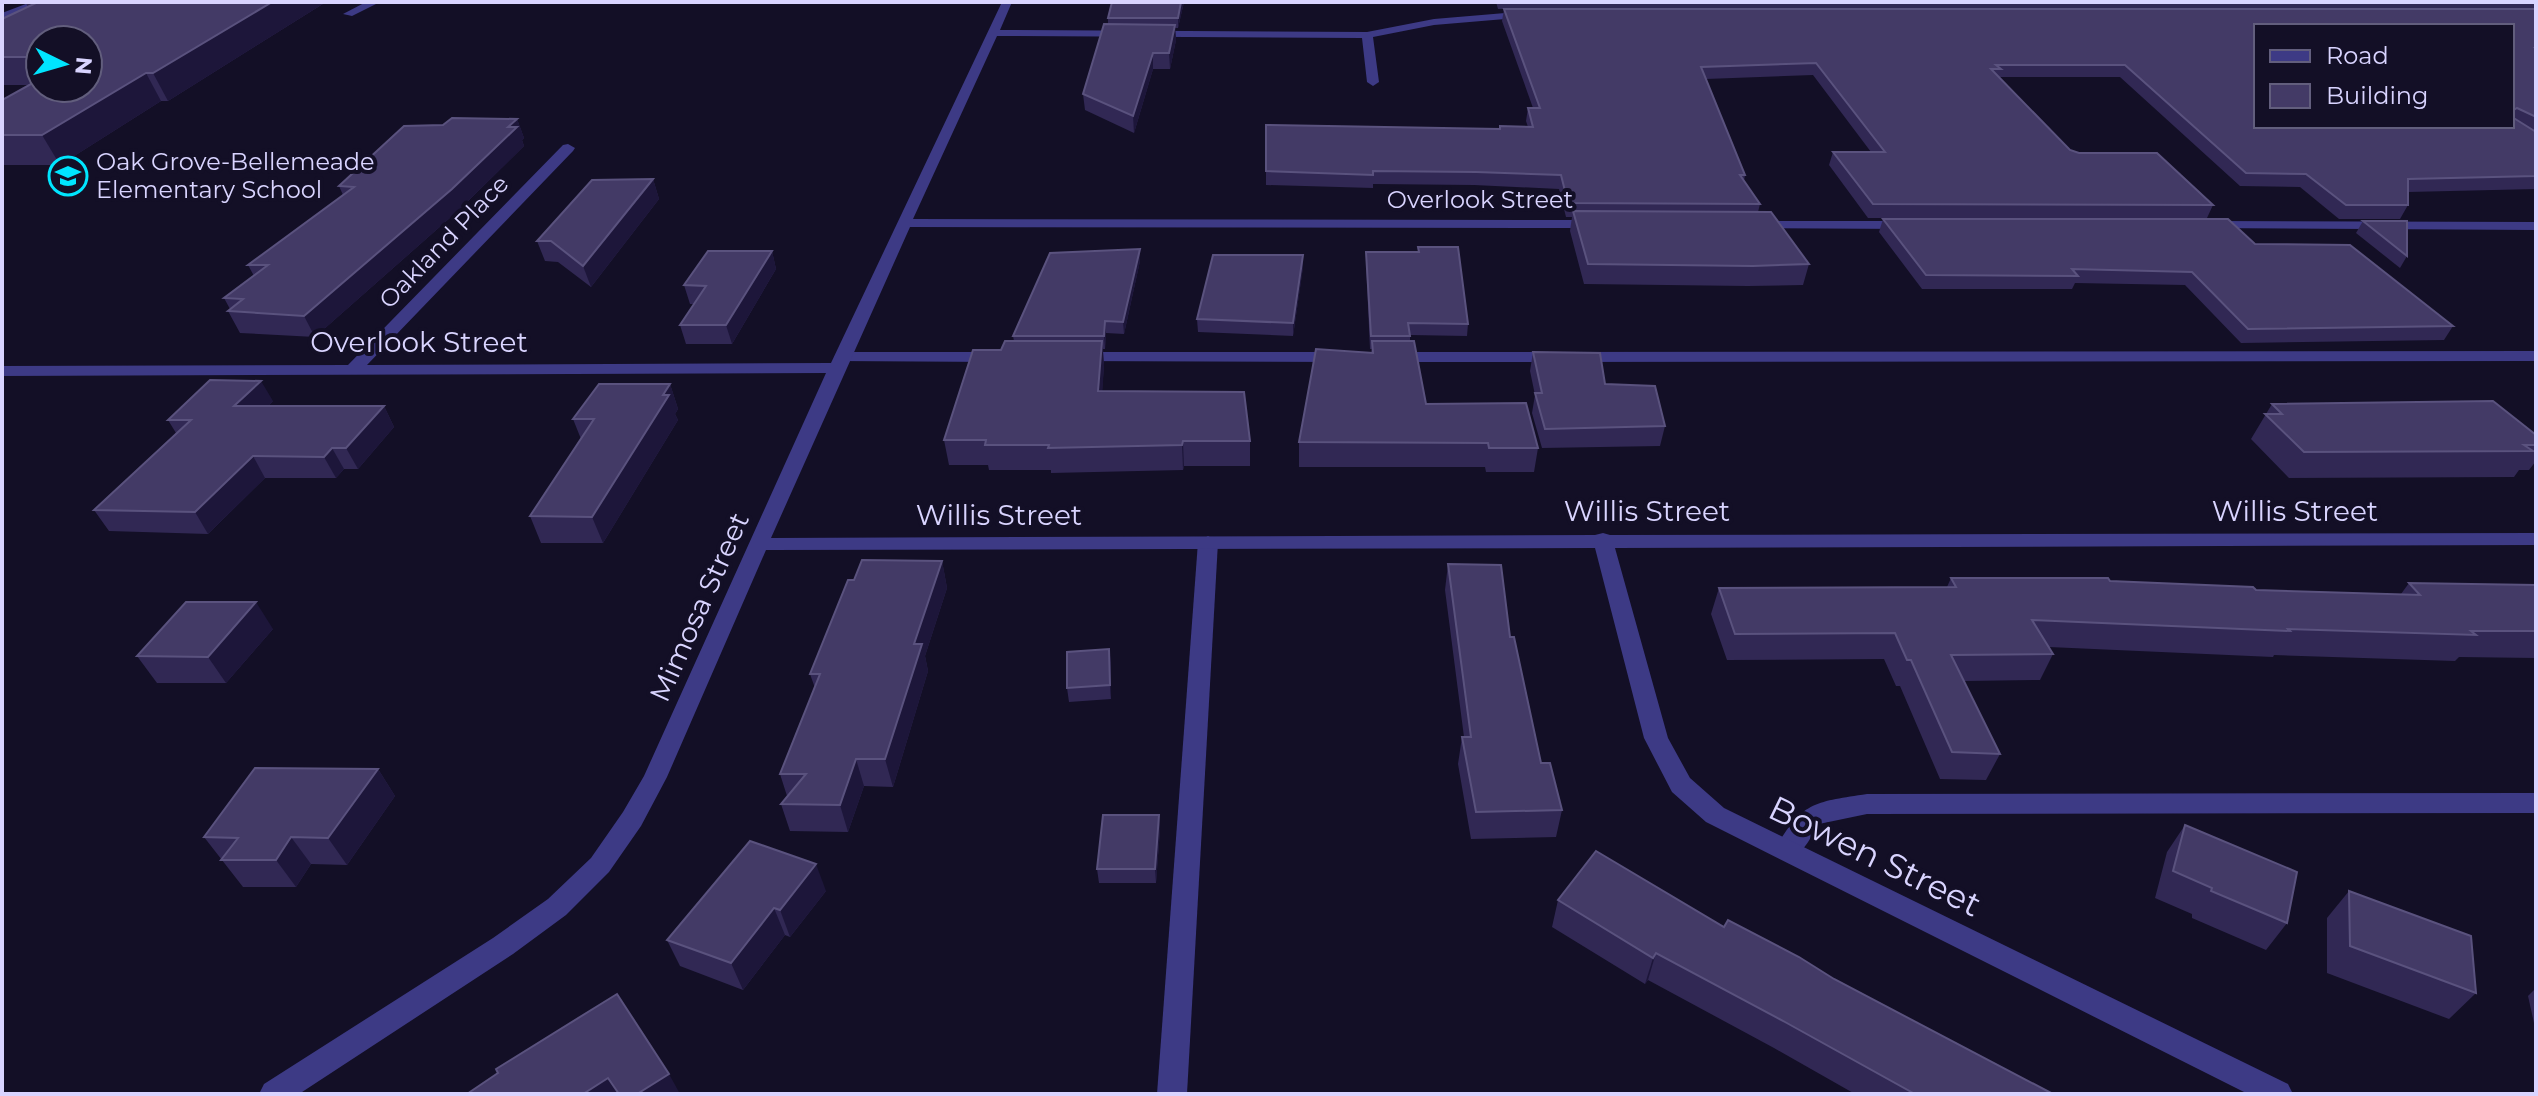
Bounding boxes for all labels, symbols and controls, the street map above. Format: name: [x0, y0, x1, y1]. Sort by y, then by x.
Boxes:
north arrow: [24, 24, 104, 104]
legend: [2254, 24, 2514, 128]
text: Road: [2326, 41, 2389, 70]
text: N: [69, 56, 98, 76]
text: Building: [2326, 81, 2429, 110]
place label: Oak Grove-Bellemeade Elementary School: [96, 147, 375, 204]
school or university icon: Oak Grove-Bellemeade Elementary School: [47, 155, 89, 197]
street label: Oakland Place: [373, 169, 514, 314]
street label: Overlook Street: [1387, 185, 1573, 214]
street label: Overlook Street: [310, 325, 528, 359]
street label: Willis Street: [1564, 494, 1730, 528]
street label: Willis Street: [2212, 494, 2378, 528]
street label: Willis Street: [916, 498, 1082, 532]
street label: Mimosa Street: [642, 507, 756, 707]
street label: Bowen Street: [1762, 786, 1988, 926]

